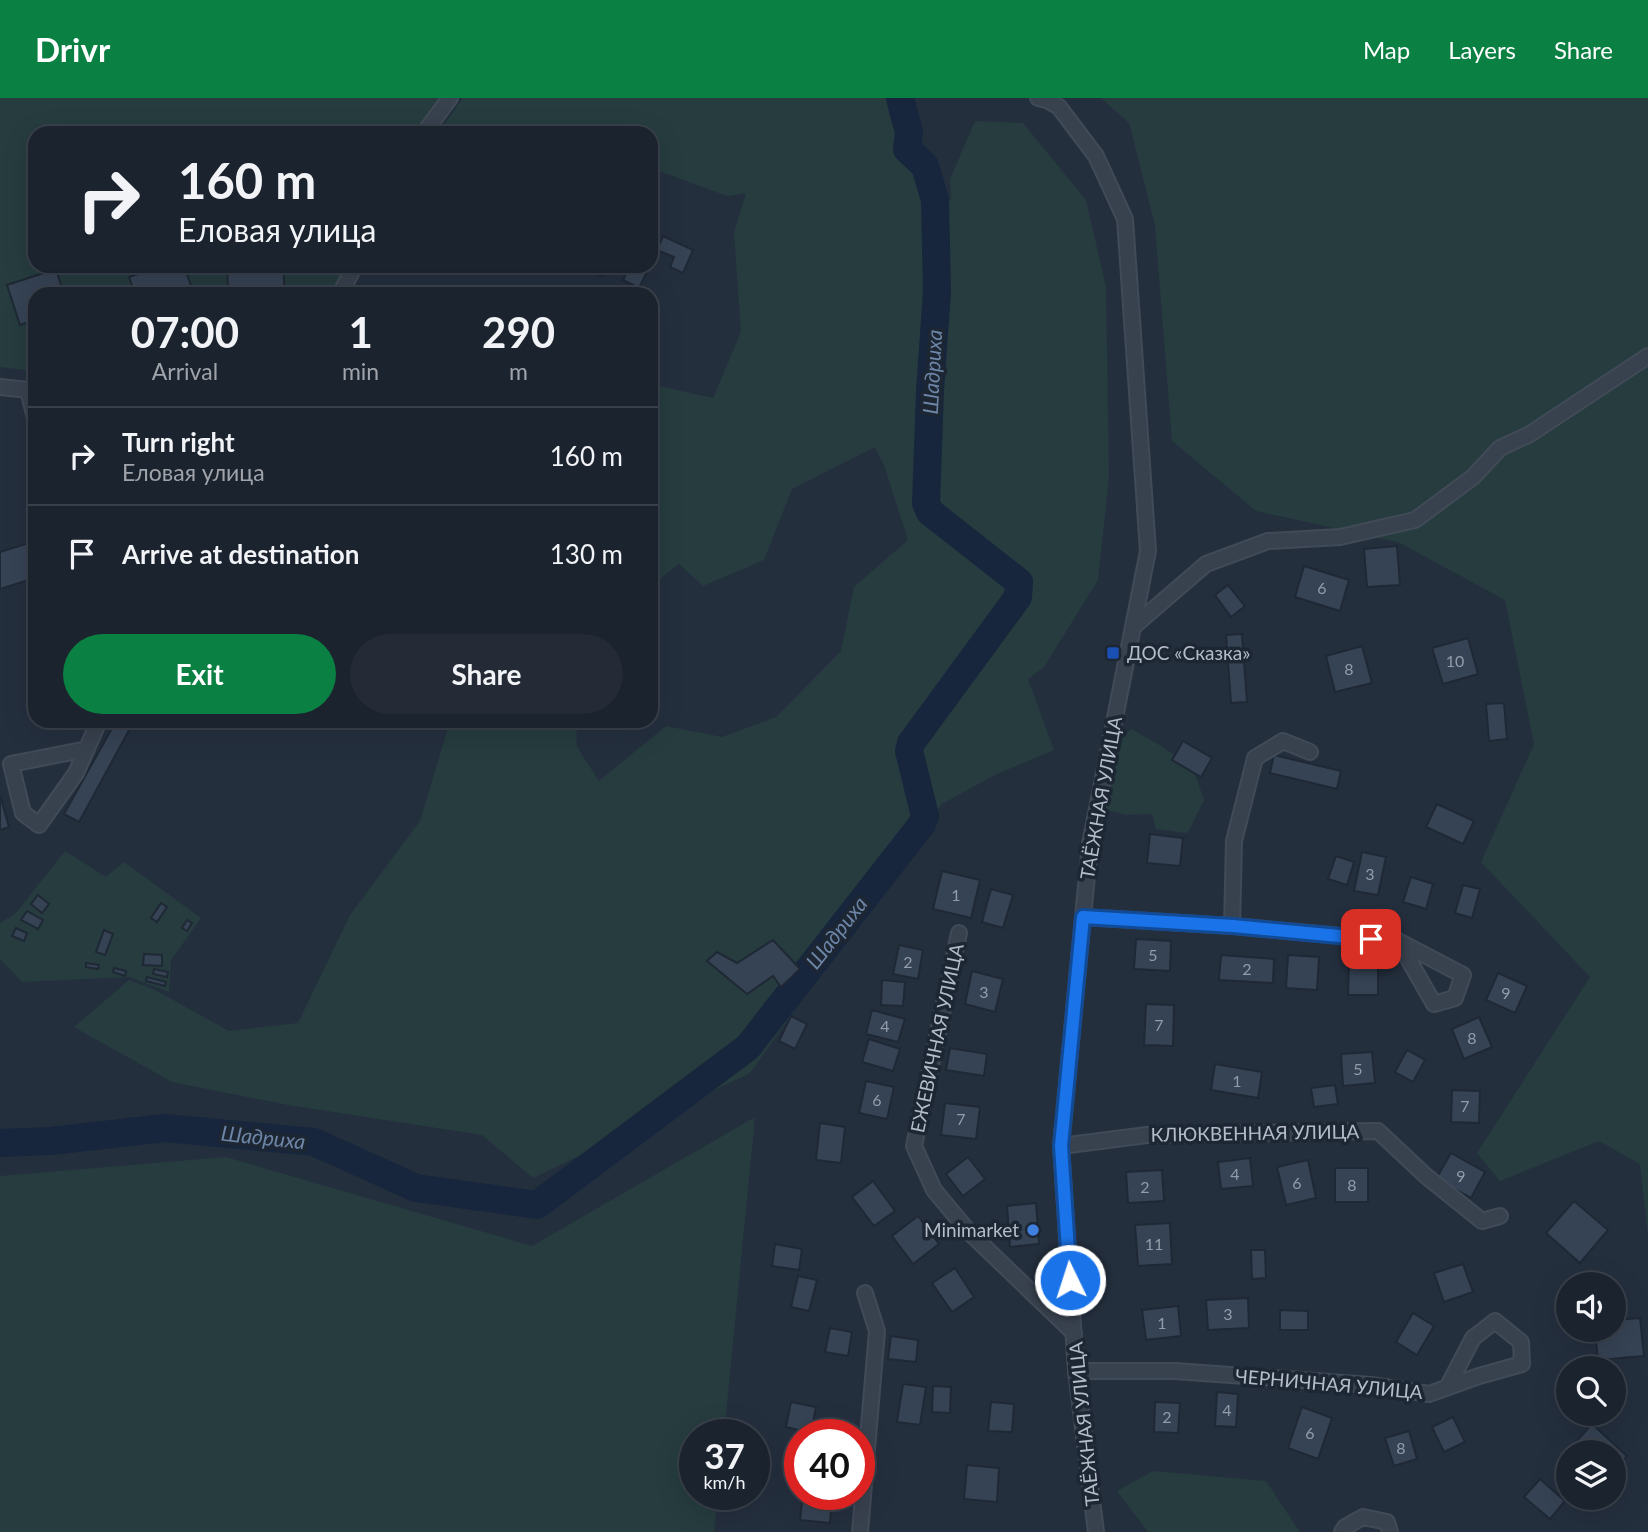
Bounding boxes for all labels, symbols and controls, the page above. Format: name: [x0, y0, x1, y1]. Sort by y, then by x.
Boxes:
text: Drivr: [35, 29, 110, 69]
text: Map: [1363, 35, 1410, 64]
text: Layers: [1448, 35, 1516, 64]
text: Share: [1554, 35, 1613, 64]
text: 160 m: [178, 151, 316, 209]
icon: right: [63, 154, 154, 245]
text: Еловая улица: [178, 210, 377, 249]
text: 07:00: [131, 307, 239, 357]
text: 1: [348, 307, 373, 357]
text: 290: [482, 307, 555, 357]
water label: Шадриха: [917, 329, 946, 415]
text: Arrival: [152, 357, 218, 385]
text: min: [342, 357, 379, 385]
text: m: [509, 357, 528, 385]
text: Turn right: [122, 426, 235, 458]
icon: right: [63, 437, 101, 475]
text: 160 m: [550, 440, 623, 472]
text: Еловая улица: [122, 458, 265, 486]
icon: arrive: [63, 535, 101, 573]
text: Arrive at destination: [122, 538, 359, 570]
text: 130 m: [550, 538, 623, 570]
house number: 6: [1317, 578, 1327, 597]
button: Exit: [63, 634, 336, 714]
button: Share: [350, 634, 623, 714]
place label: ДОС «Сказка»: [1127, 641, 1250, 664]
marker: ДОС «Сказка»: [1105, 645, 1121, 661]
house number: 10: [1446, 651, 1464, 670]
house number: 8: [1344, 659, 1354, 678]
street label: ТАЁЖНАЯ УЛИЦА: [1075, 715, 1126, 881]
house number: 3: [1365, 864, 1375, 883]
house number: 1: [951, 885, 961, 904]
water label: Шадриха: [800, 891, 872, 973]
pin: [1341, 909, 1401, 969]
icon: arrive: [1352, 920, 1390, 958]
street label: ЕЖЕВИЧНАЯ УЛИЦА: [905, 941, 968, 1134]
house number: 5: [1148, 945, 1158, 964]
house number: 2: [903, 952, 913, 971]
house number: 2: [1242, 959, 1252, 978]
house number: 3: [979, 982, 989, 1001]
house number: 9: [1501, 983, 1511, 1002]
house number: 7: [1154, 1015, 1164, 1034]
house number: 4: [880, 1016, 890, 1035]
house number: 8: [1467, 1028, 1477, 1047]
house number: 5: [1353, 1059, 1363, 1078]
house number: 1: [1232, 1071, 1242, 1090]
house number: 6: [872, 1090, 882, 1109]
house number: 7: [1460, 1096, 1470, 1115]
house number: 7: [956, 1109, 966, 1128]
street label: КЛЮКВЕННАЯ УЛИЦА: [1151, 1119, 1360, 1146]
water label: Шадриха: [220, 1120, 307, 1153]
house number: 4: [1230, 1164, 1240, 1183]
house number: 9: [1456, 1166, 1466, 1185]
house number: 6: [1292, 1173, 1302, 1192]
house number: 8: [1347, 1175, 1357, 1194]
house number: 2: [1140, 1177, 1150, 1196]
place label: Minimarket: [924, 1218, 1019, 1241]
marker: Minimarket: [1025, 1222, 1041, 1238]
house number: 11: [1145, 1234, 1163, 1253]
position arrow: [1033, 1243, 1107, 1317]
map controls: [1556, 1272, 1626, 1510]
button: sound: [1556, 1272, 1626, 1342]
house number: 3: [1223, 1304, 1233, 1323]
house number: 1: [1157, 1313, 1167, 1332]
street label: ТАЁЖНАЯ УЛИЦА: [1063, 1341, 1104, 1507]
button: search: [1556, 1356, 1626, 1426]
street label: ЧЕРНИЧНАЯ УЛИЦА: [1234, 1364, 1424, 1403]
house number: 4: [1222, 1400, 1232, 1419]
house number: 2: [1162, 1407, 1172, 1426]
speed limit sign: 40: [784, 1419, 875, 1510]
house number: 6: [1305, 1423, 1315, 1442]
text: 37: [704, 1434, 745, 1476]
house number: 8: [1396, 1438, 1406, 1457]
button: layers: [1556, 1440, 1626, 1510]
text: km/h: [703, 1471, 746, 1493]

